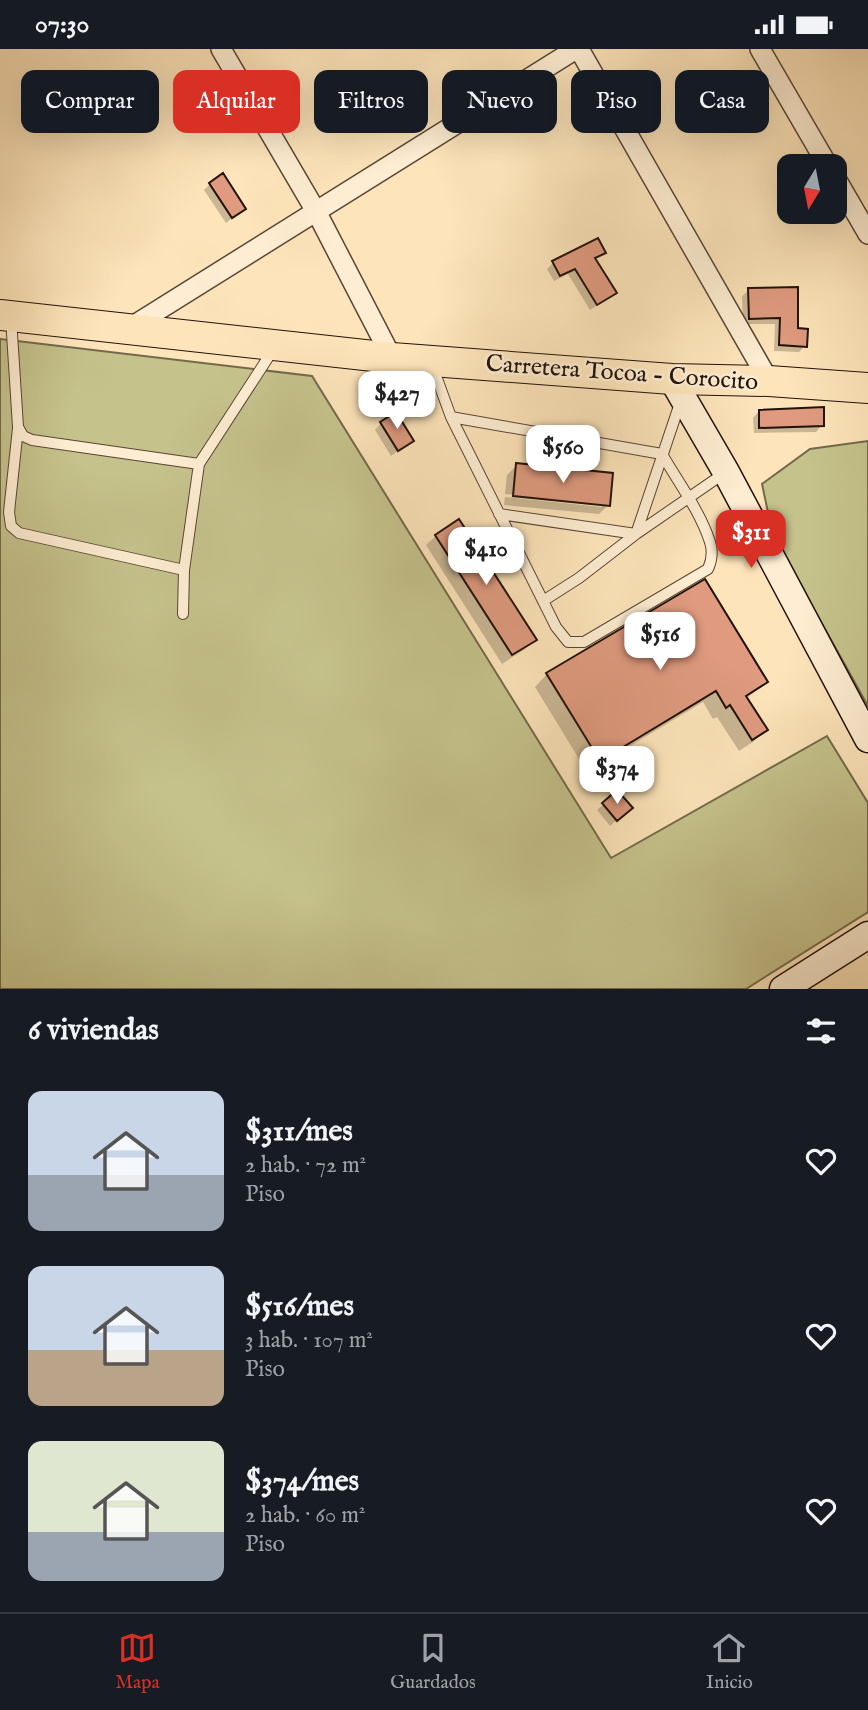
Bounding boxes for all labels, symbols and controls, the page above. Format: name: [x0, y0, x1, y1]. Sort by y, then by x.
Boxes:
text: 07:30: [35, 8, 89, 41]
chip: Comprar: [21, 70, 159, 133]
chip: Alquilar: [173, 70, 300, 133]
chip: Filtros: [314, 70, 428, 133]
chip: Nuevo: [442, 70, 557, 133]
chip: Piso: [571, 70, 661, 133]
chip: Casa: [675, 70, 769, 133]
north arrow: [777, 154, 847, 224]
map controls: [777, 154, 847, 224]
street label: Carretera Tocoa - Corocito: [485, 349, 759, 398]
pin: $427: [356, 371, 438, 431]
text: $427: [374, 379, 420, 408]
pin: $560: [522, 425, 604, 485]
text: $560: [542, 433, 584, 462]
pin: $311: [710, 511, 792, 570]
text: $311: [732, 518, 770, 547]
pin: $410: [445, 527, 527, 587]
text: $410: [464, 535, 508, 564]
pin: $516: [619, 613, 701, 672]
text: $516: [640, 620, 680, 649]
pin: $374: [576, 747, 658, 806]
text: $374: [595, 754, 639, 783]
text: 6 viviendas: [28, 1012, 159, 1050]
icon: filters: [802, 1012, 840, 1050]
text: $311/mes: [245, 1113, 353, 1151]
icon: home: [84, 1119, 168, 1203]
icon: heart: [802, 1142, 840, 1180]
text: 2 hab. · 72 m²: [245, 1151, 366, 1180]
text: Piso: [245, 1180, 285, 1209]
text: $516/mes: [245, 1288, 354, 1326]
icon: home: [84, 1294, 168, 1378]
icon: heart: [802, 1317, 840, 1355]
text: 3 hab. · 107 m²: [245, 1326, 373, 1355]
text: Piso: [245, 1355, 285, 1384]
text: $374/mes: [245, 1463, 359, 1501]
icon: home: [84, 1469, 168, 1553]
icon: heart: [802, 1492, 840, 1530]
text: 2 hab. · 60 m²: [245, 1501, 366, 1530]
text: Piso: [245, 1530, 285, 1559]
tab: Mapa: [115, 1629, 160, 1695]
tab: Guardados: [390, 1629, 476, 1695]
tab: Inicio: [706, 1629, 753, 1695]

